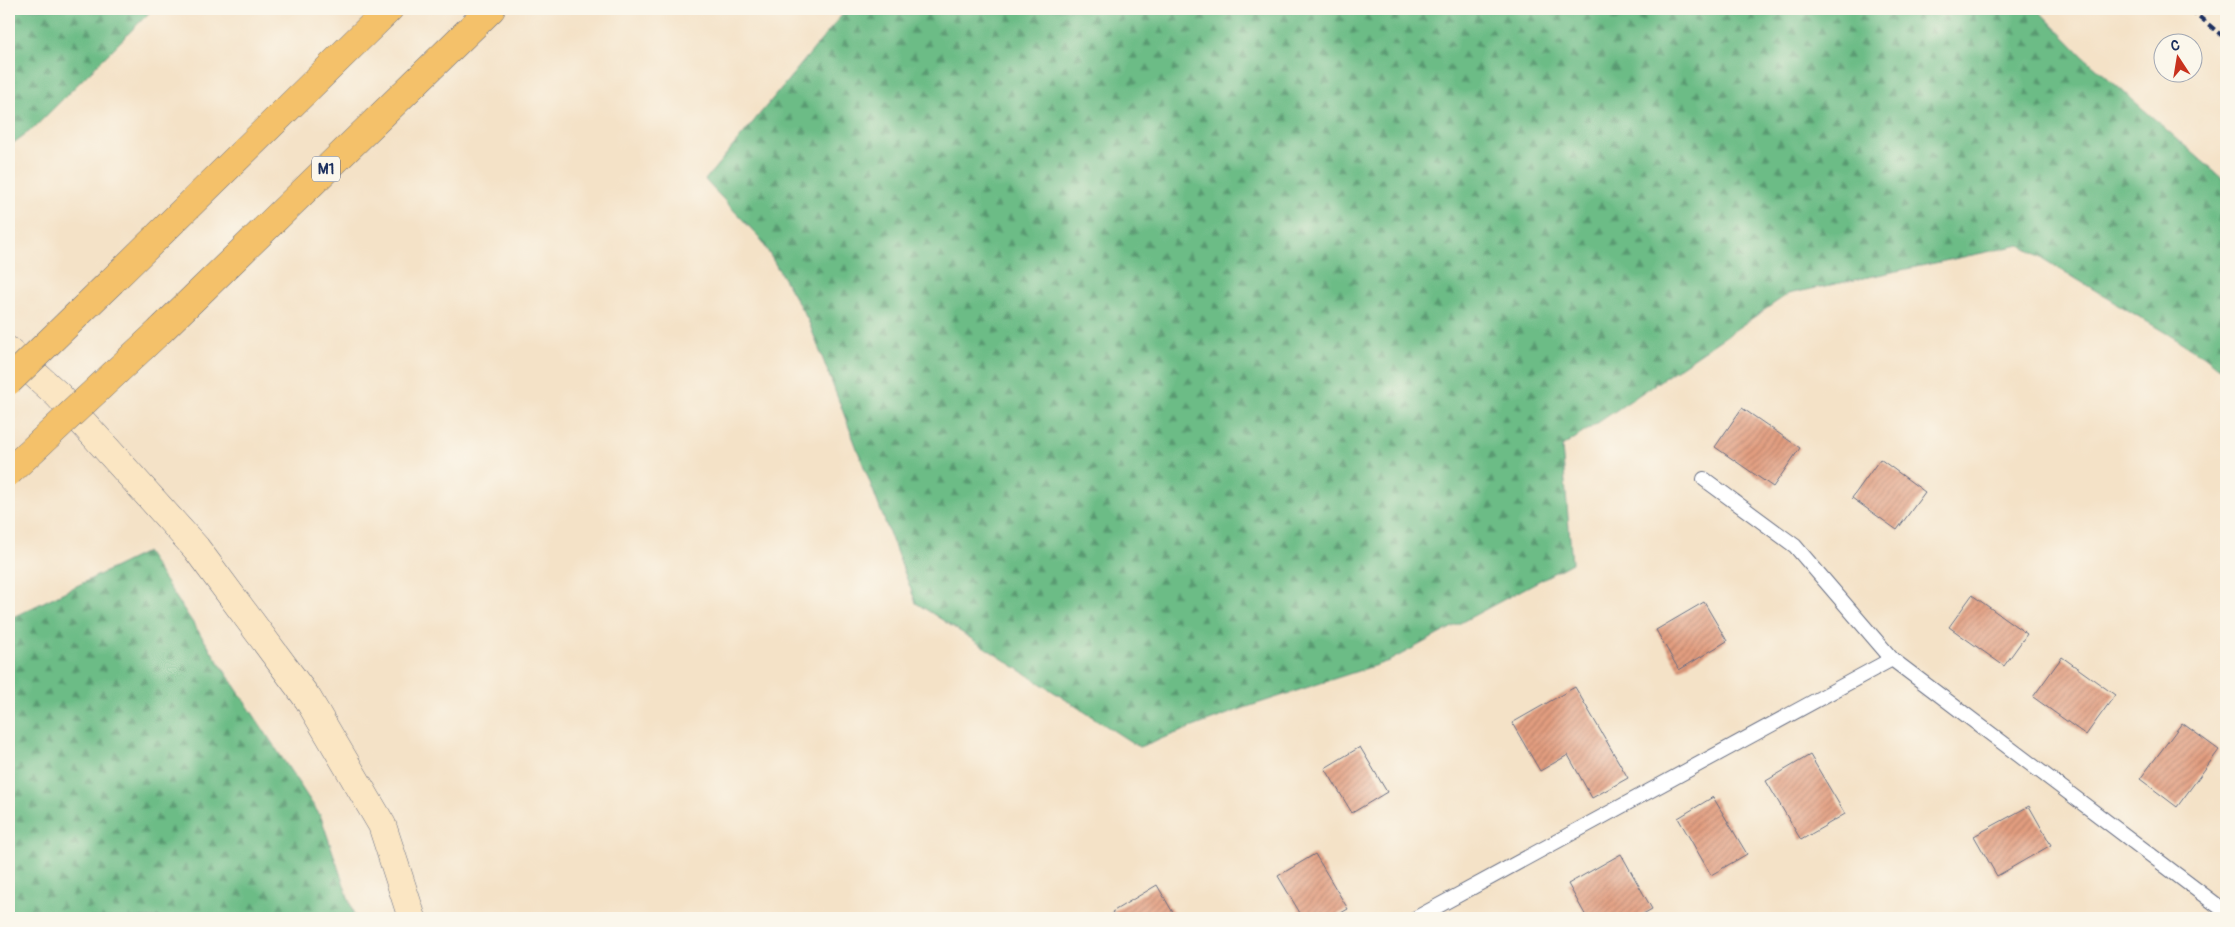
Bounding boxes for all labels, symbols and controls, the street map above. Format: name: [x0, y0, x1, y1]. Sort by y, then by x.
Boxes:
north arrow: [2152, 32, 2202, 82]
text: С: [2169, 36, 2182, 55]
road number: М1: [312, 156, 340, 182]

